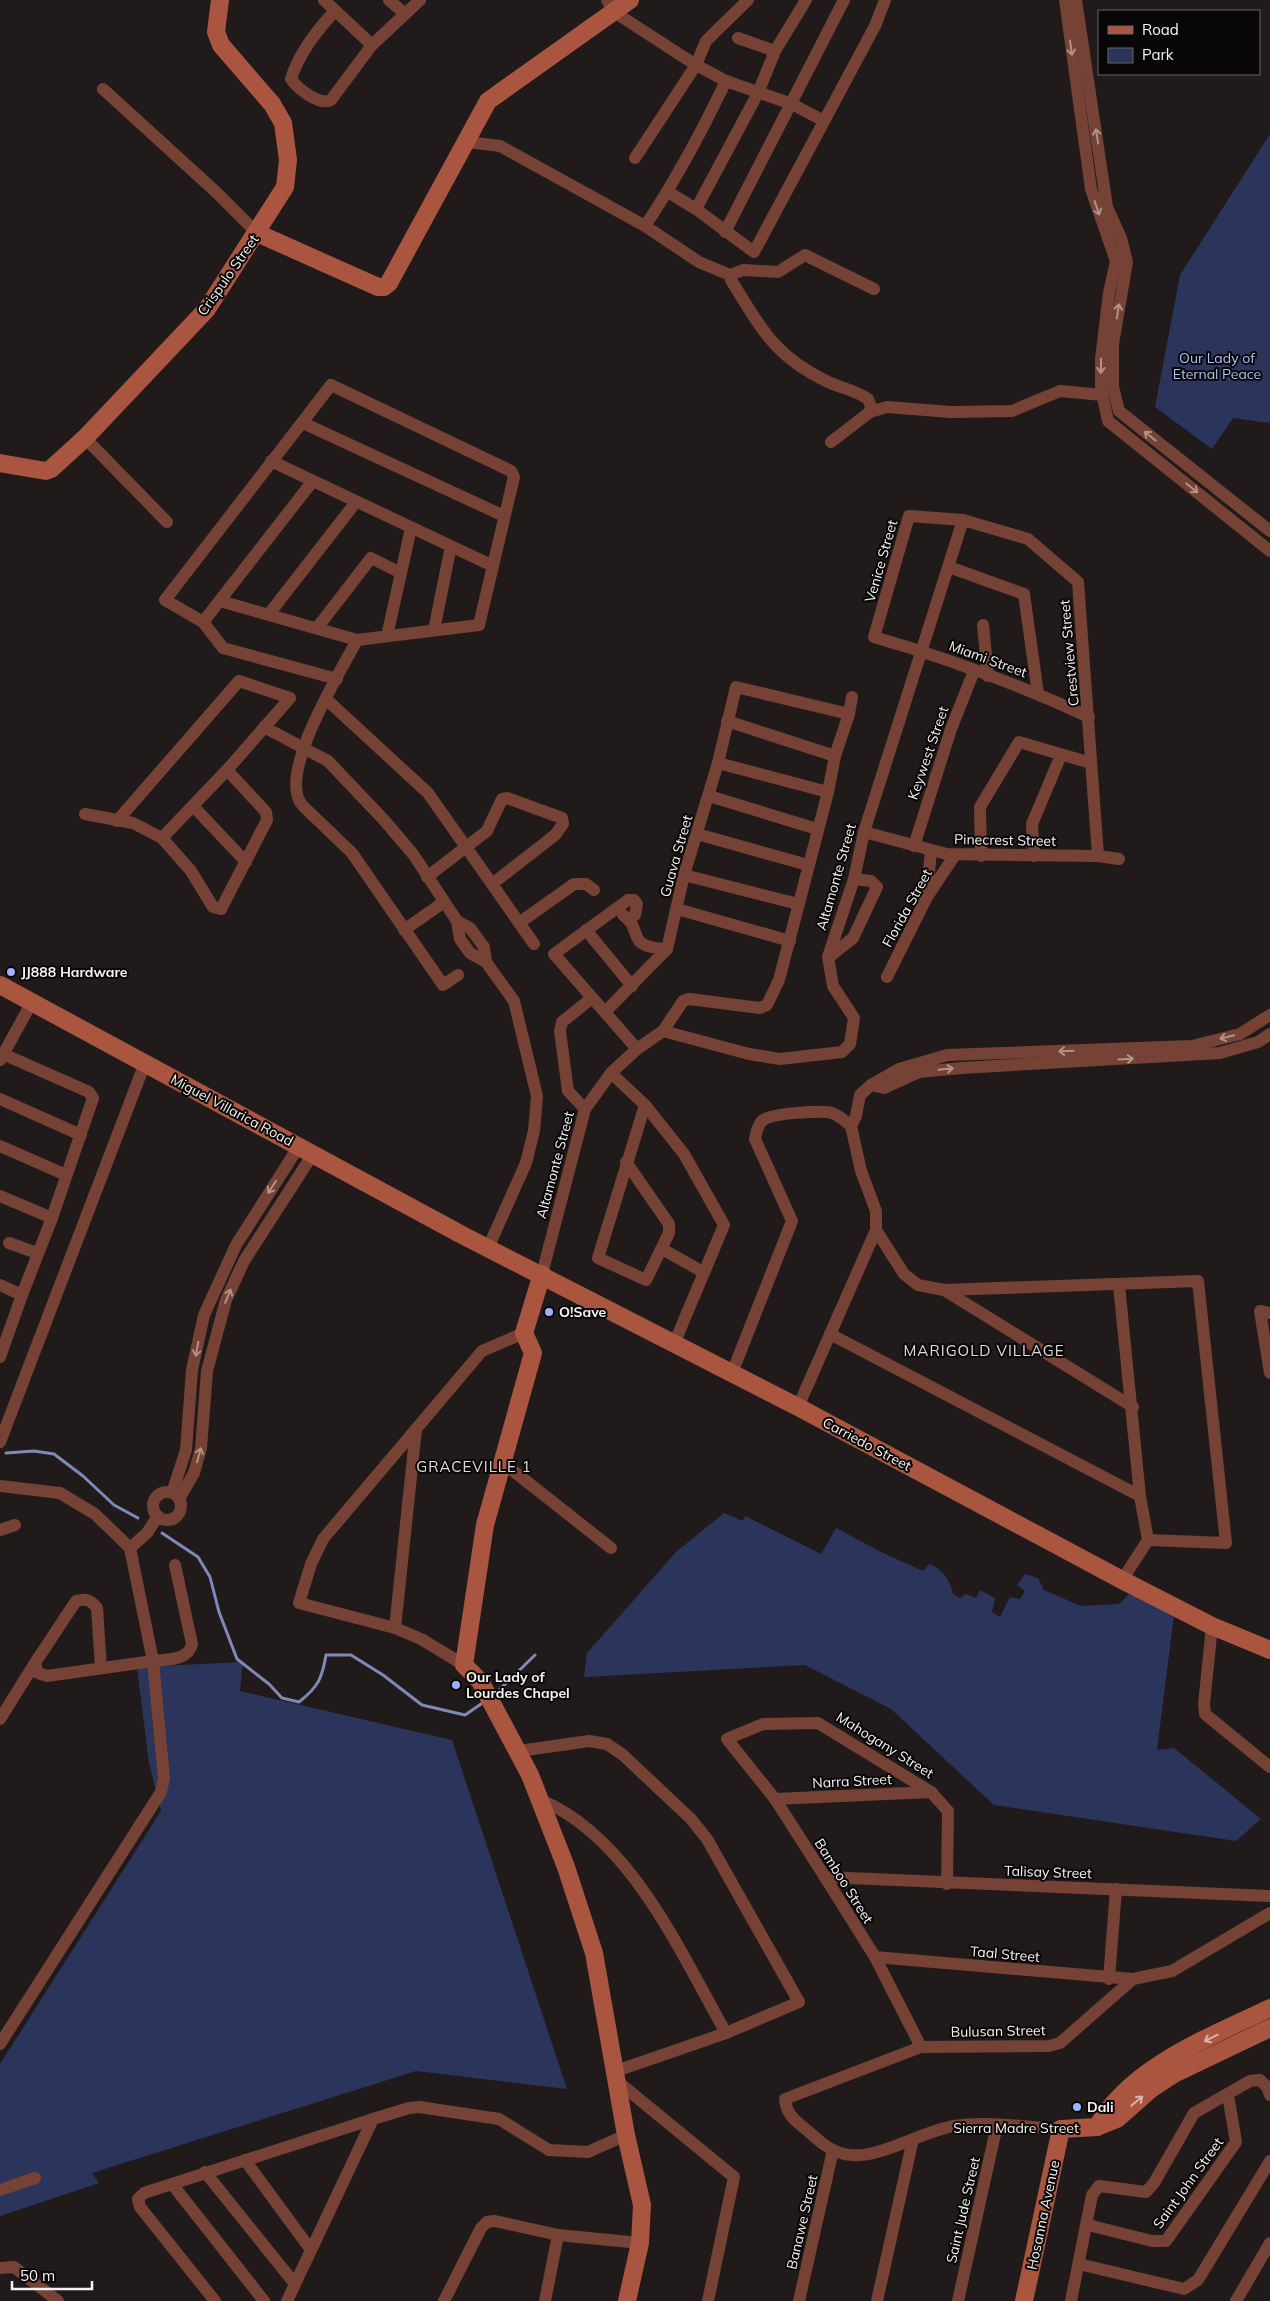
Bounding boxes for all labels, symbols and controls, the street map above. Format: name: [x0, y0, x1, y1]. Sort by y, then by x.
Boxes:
legend: [1098, 10, 1260, 75]
text: Road: [1142, 20, 1179, 39]
one-way arrow: [1067, 40, 1077, 56]
text: Park: [1142, 45, 1174, 64]
one-way arrow: [1091, 129, 1101, 145]
one-way arrow: [1093, 200, 1102, 216]
street label: Crispulo Street: [193, 231, 263, 319]
one-way arrow: [1114, 303, 1124, 319]
park label: Our Lady of Eternal Peace: [1173, 349, 1261, 383]
one-way arrow: [1097, 358, 1106, 374]
one-way arrow: [1144, 430, 1157, 441]
one-way arrow: [1185, 482, 1198, 493]
street label: Venice Street: [861, 518, 901, 604]
street label: Crestview Street: [1055, 599, 1083, 707]
street label: Miami Street: [947, 637, 1030, 681]
street label: Keywest Street: [904, 704, 952, 802]
street label: Guava Street: [656, 813, 696, 899]
street label: Altamonte Street: [812, 821, 860, 932]
street label: Pinecrest Street: [954, 830, 1056, 850]
street label: Florida Street: [878, 866, 936, 950]
place label: JJ888 Hardware: [21, 963, 128, 981]
marker: JJ888 Hardware: [5, 966, 17, 978]
one-way arrow: [1220, 1033, 1236, 1042]
one-way arrow: [1058, 1046, 1074, 1055]
one-way arrow: [1118, 1054, 1134, 1063]
one-way arrow: [938, 1065, 954, 1074]
street label: Miguel Villarica Road: [168, 1070, 296, 1150]
street label: Altamonte Street: [532, 1109, 578, 1221]
one-way arrow: [267, 1180, 278, 1194]
one-way arrow: [223, 1289, 233, 1304]
place label: O!Save: [559, 1303, 607, 1321]
marker: O!Save: [543, 1306, 555, 1318]
one-way arrow: [192, 1340, 201, 1356]
district label: MARIGOLD VILLAGE: [903, 1341, 1065, 1360]
street label: Carriedo Street: [820, 1413, 914, 1475]
one-way arrow: [195, 1447, 204, 1463]
district label: GRACEVILLE 1: [416, 1457, 532, 1476]
place label: Our Lady of Lourdes Chapel: [466, 1668, 570, 1702]
marker: Our Lady of Lourdes Chapel: [450, 1679, 462, 1691]
street label: Mahogany Street: [833, 1708, 937, 1782]
street label: Narra Street: [812, 1770, 892, 1792]
street label: Bamboo Street: [811, 1835, 877, 1927]
street label: Talisay Street: [1004, 1861, 1092, 1883]
street label: Taal Street: [969, 1942, 1041, 1966]
street label: Bulusan Street: [950, 2021, 1046, 2041]
one-way arrow: [1204, 2034, 1219, 2043]
one-way arrow: [1130, 2095, 1143, 2106]
place label: Dali: [1087, 2098, 1114, 2116]
marker: Dali: [1071, 2101, 1083, 2113]
street label: Sierra Madre Street: [953, 2119, 1079, 2137]
street label: Saint John Street: [1149, 2134, 1227, 2232]
street label: Saint Jude Street: [942, 2155, 984, 2265]
street label: Hosanna Avenue: [1023, 2159, 1063, 2271]
street label: Banawe Street: [782, 2173, 822, 2271]
scale bar: [12, 2258, 92, 2290]
text: 50 m: [20, 2266, 55, 2285]

